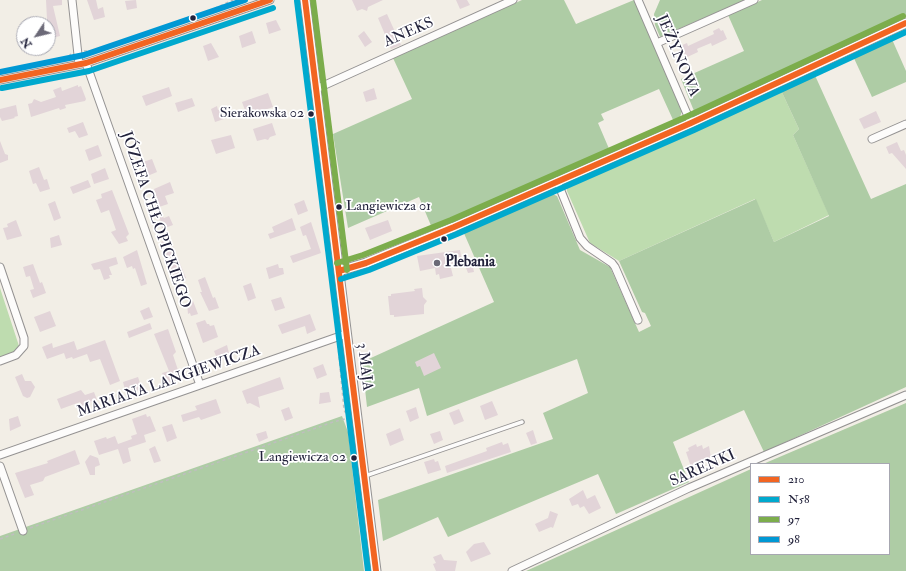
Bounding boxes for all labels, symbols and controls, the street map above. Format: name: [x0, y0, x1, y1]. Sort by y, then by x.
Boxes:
street label: JEŻYNOWA: [652, 12, 702, 100]
unlabelled marker: [188, 13, 198, 23]
street label: ANEKS: [381, 14, 437, 52]
north arrow: [16, 16, 56, 56]
text: N: [18, 35, 35, 50]
place label: Sierakowska 02: [220, 106, 304, 122]
marker: Sierakowska 02: [306, 109, 316, 119]
street label: JÓZEFA CHŁOPICKIEGO: [116, 129, 194, 311]
place label: Langiewicza 01: [346, 199, 431, 215]
marker: Langiewicza 01: [334, 202, 344, 212]
unlabelled marker: [439, 234, 449, 244]
place label: Plebania: [445, 254, 495, 272]
marker: Plebania: [432, 258, 442, 268]
street label: MARIANA LANGIEWICZA: [75, 342, 263, 422]
street label: 3 MAJA: [352, 342, 376, 392]
street label: SARENKI: [668, 447, 738, 491]
place label: Langiewicza 02: [259, 450, 346, 466]
marker: Langiewicza 02: [349, 453, 359, 463]
legend: [750, 463, 890, 555]
text: 210: [788, 472, 804, 487]
text: N58: [788, 492, 810, 507]
text: 97: [788, 512, 800, 527]
text: 98: [788, 532, 800, 547]

